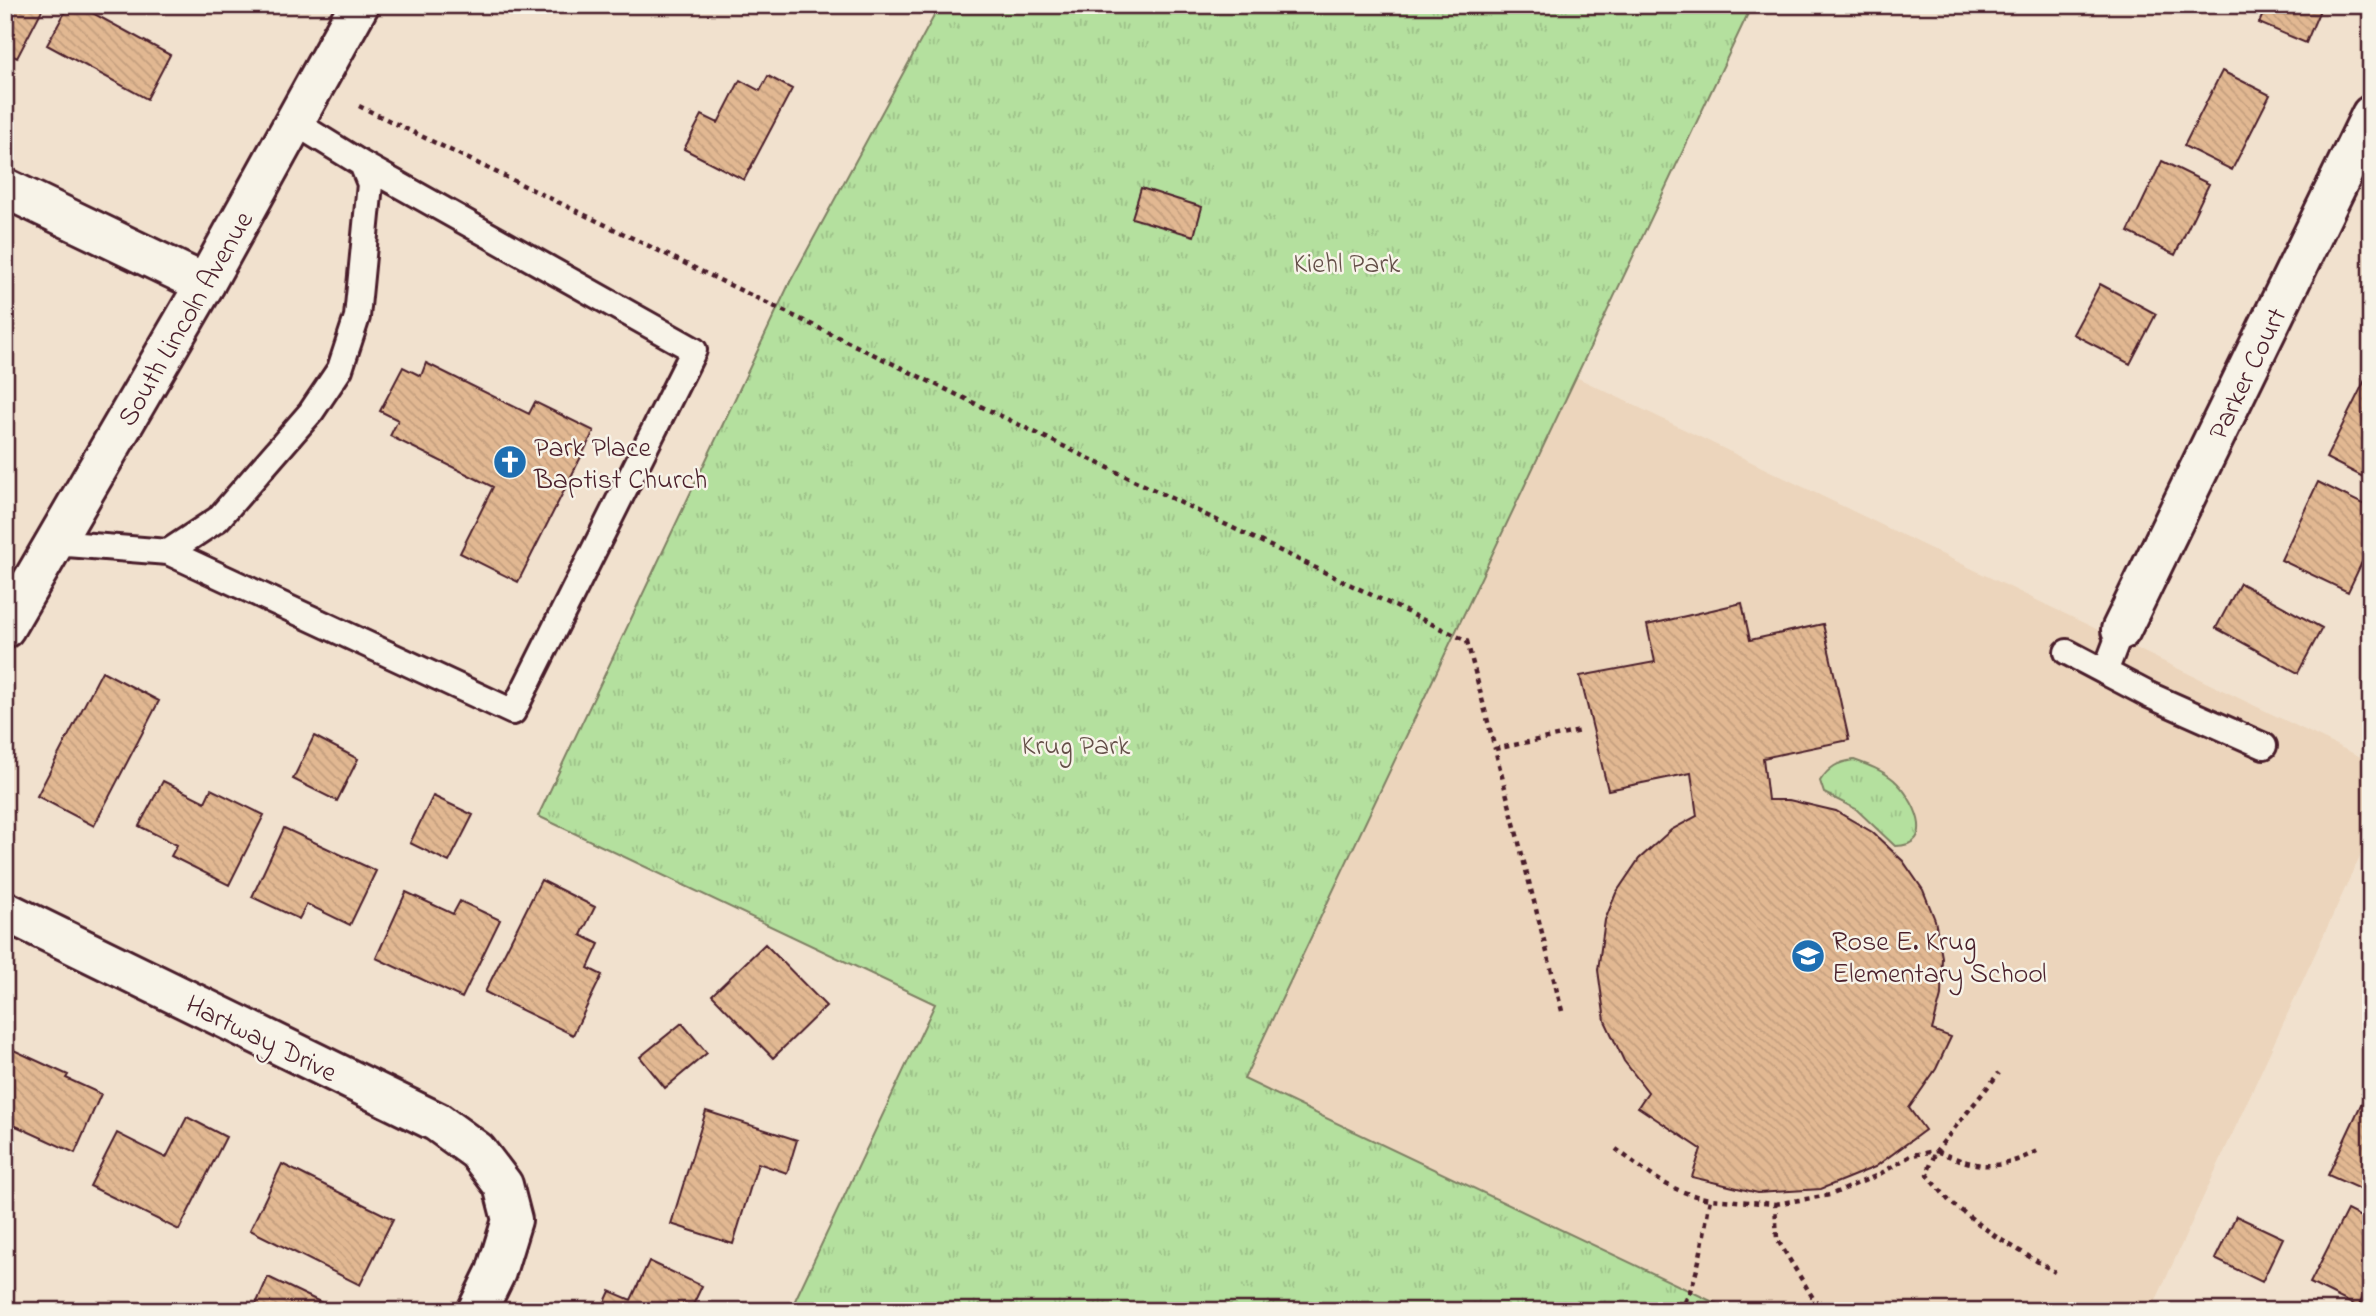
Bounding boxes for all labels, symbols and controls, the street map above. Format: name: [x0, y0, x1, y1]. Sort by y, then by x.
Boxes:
street label: South Lincoln Avenue: [109, 204, 266, 435]
park label: Kiehl Park: [1294, 245, 1401, 286]
street label: Parker Court: [2199, 301, 2299, 448]
place label: Park Place Baptist Church: [533, 429, 707, 502]
church icon: Park Place Baptist Church: [491, 443, 529, 481]
park label: Krug Park: [1022, 727, 1131, 768]
place label: Rose E. Krug Elementary School: [1832, 923, 2047, 996]
school or university icon: Rose E. Krug Elementary School: [1789, 937, 1827, 975]
street label: Hartway Drive: [178, 986, 344, 1095]

